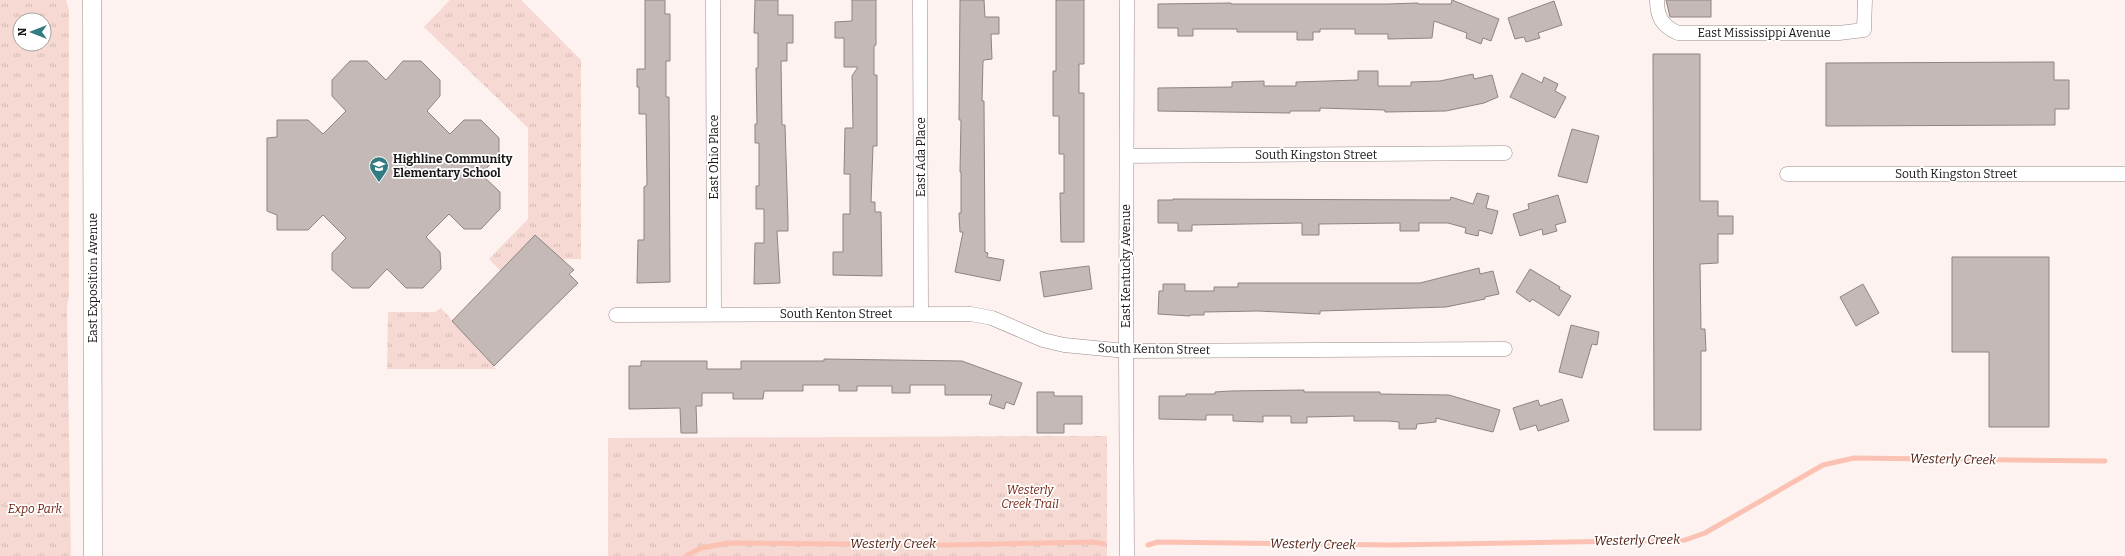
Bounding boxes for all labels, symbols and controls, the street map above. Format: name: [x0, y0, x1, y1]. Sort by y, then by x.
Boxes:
north arrow: [12, 12, 52, 52]
street label: East Mississippi Avenue: [1697, 26, 1831, 40]
text: N: [16, 27, 29, 36]
street label: East Ohio Place: [707, 115, 721, 199]
street label: East Ada Place: [914, 117, 928, 197]
street label: South Kingston Street: [1255, 148, 1378, 162]
place label: Highline Community Elementary School: [393, 152, 513, 180]
school or university icon: Highline Community Elementary School: [368, 155, 390, 183]
street label: South Kingston Street: [1895, 167, 2018, 181]
street label: East Kentucky Avenue: [1119, 204, 1133, 328]
street label: East Exposition Avenue: [86, 213, 100, 343]
street label: South Kenton Street: [780, 307, 893, 321]
street label: South Kenton Street: [1098, 341, 1211, 357]
water label: Westerly Creek: [1910, 451, 1997, 467]
park label: Westerly Creek Trail: [1001, 483, 1059, 511]
park label: Expo Park: [8, 502, 63, 516]
water label: Westerly Creek: [1594, 532, 1681, 548]
water label: Westerly Creek: [850, 536, 937, 551]
water label: Westerly Creek: [1270, 536, 1357, 552]

